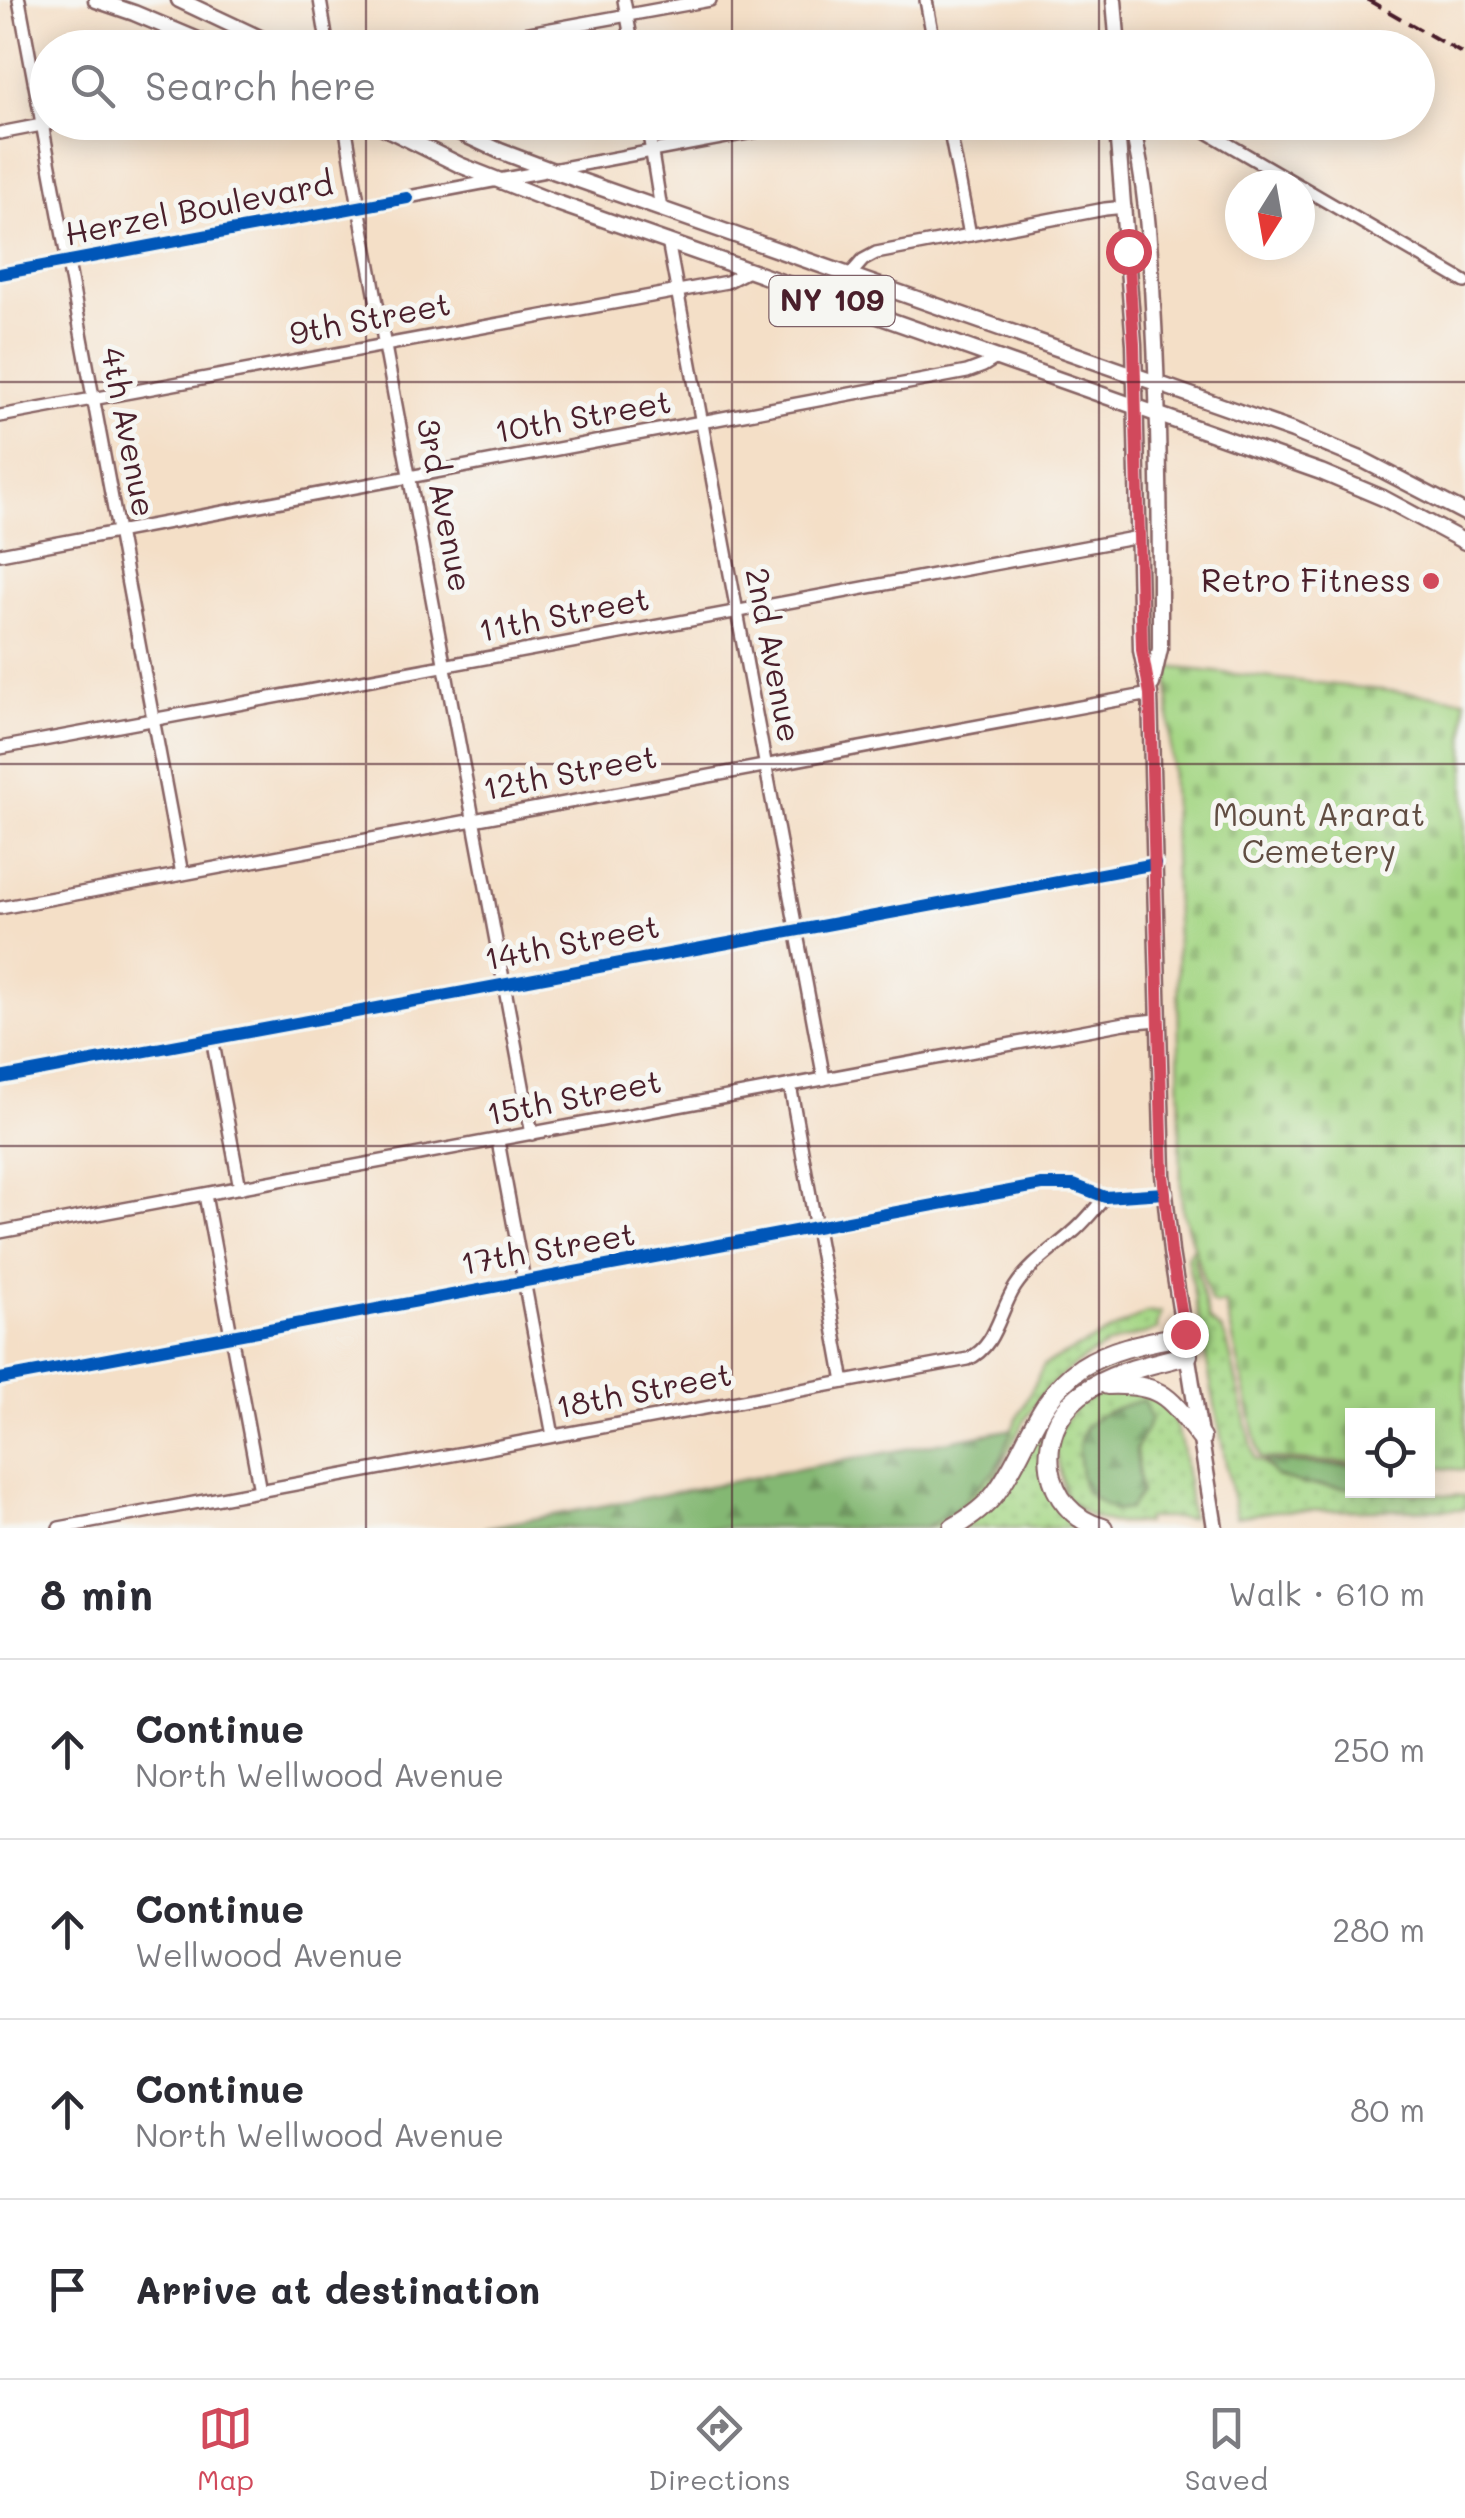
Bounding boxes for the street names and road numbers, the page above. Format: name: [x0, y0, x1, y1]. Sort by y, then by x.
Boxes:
street label: Herzel Boulevard: [61, 160, 336, 254]
road number: NY 109: [770, 276, 894, 326]
street label: 9th Street: [286, 281, 454, 353]
street label: 4th Avenue: [93, 343, 167, 520]
street label: 10th Street: [491, 379, 674, 451]
street label: 3rd Avenue: [409, 414, 483, 595]
street label: 2nd Avenue: [737, 564, 812, 745]
street label: 11th Street: [475, 576, 652, 650]
street label: 12th Street: [479, 734, 660, 808]
street label: 14th Street: [481, 904, 663, 979]
street label: 15th Street: [483, 1059, 665, 1134]
street label: 17th Street: [457, 1211, 638, 1283]
street label: 18th Street: [552, 1351, 735, 1427]

